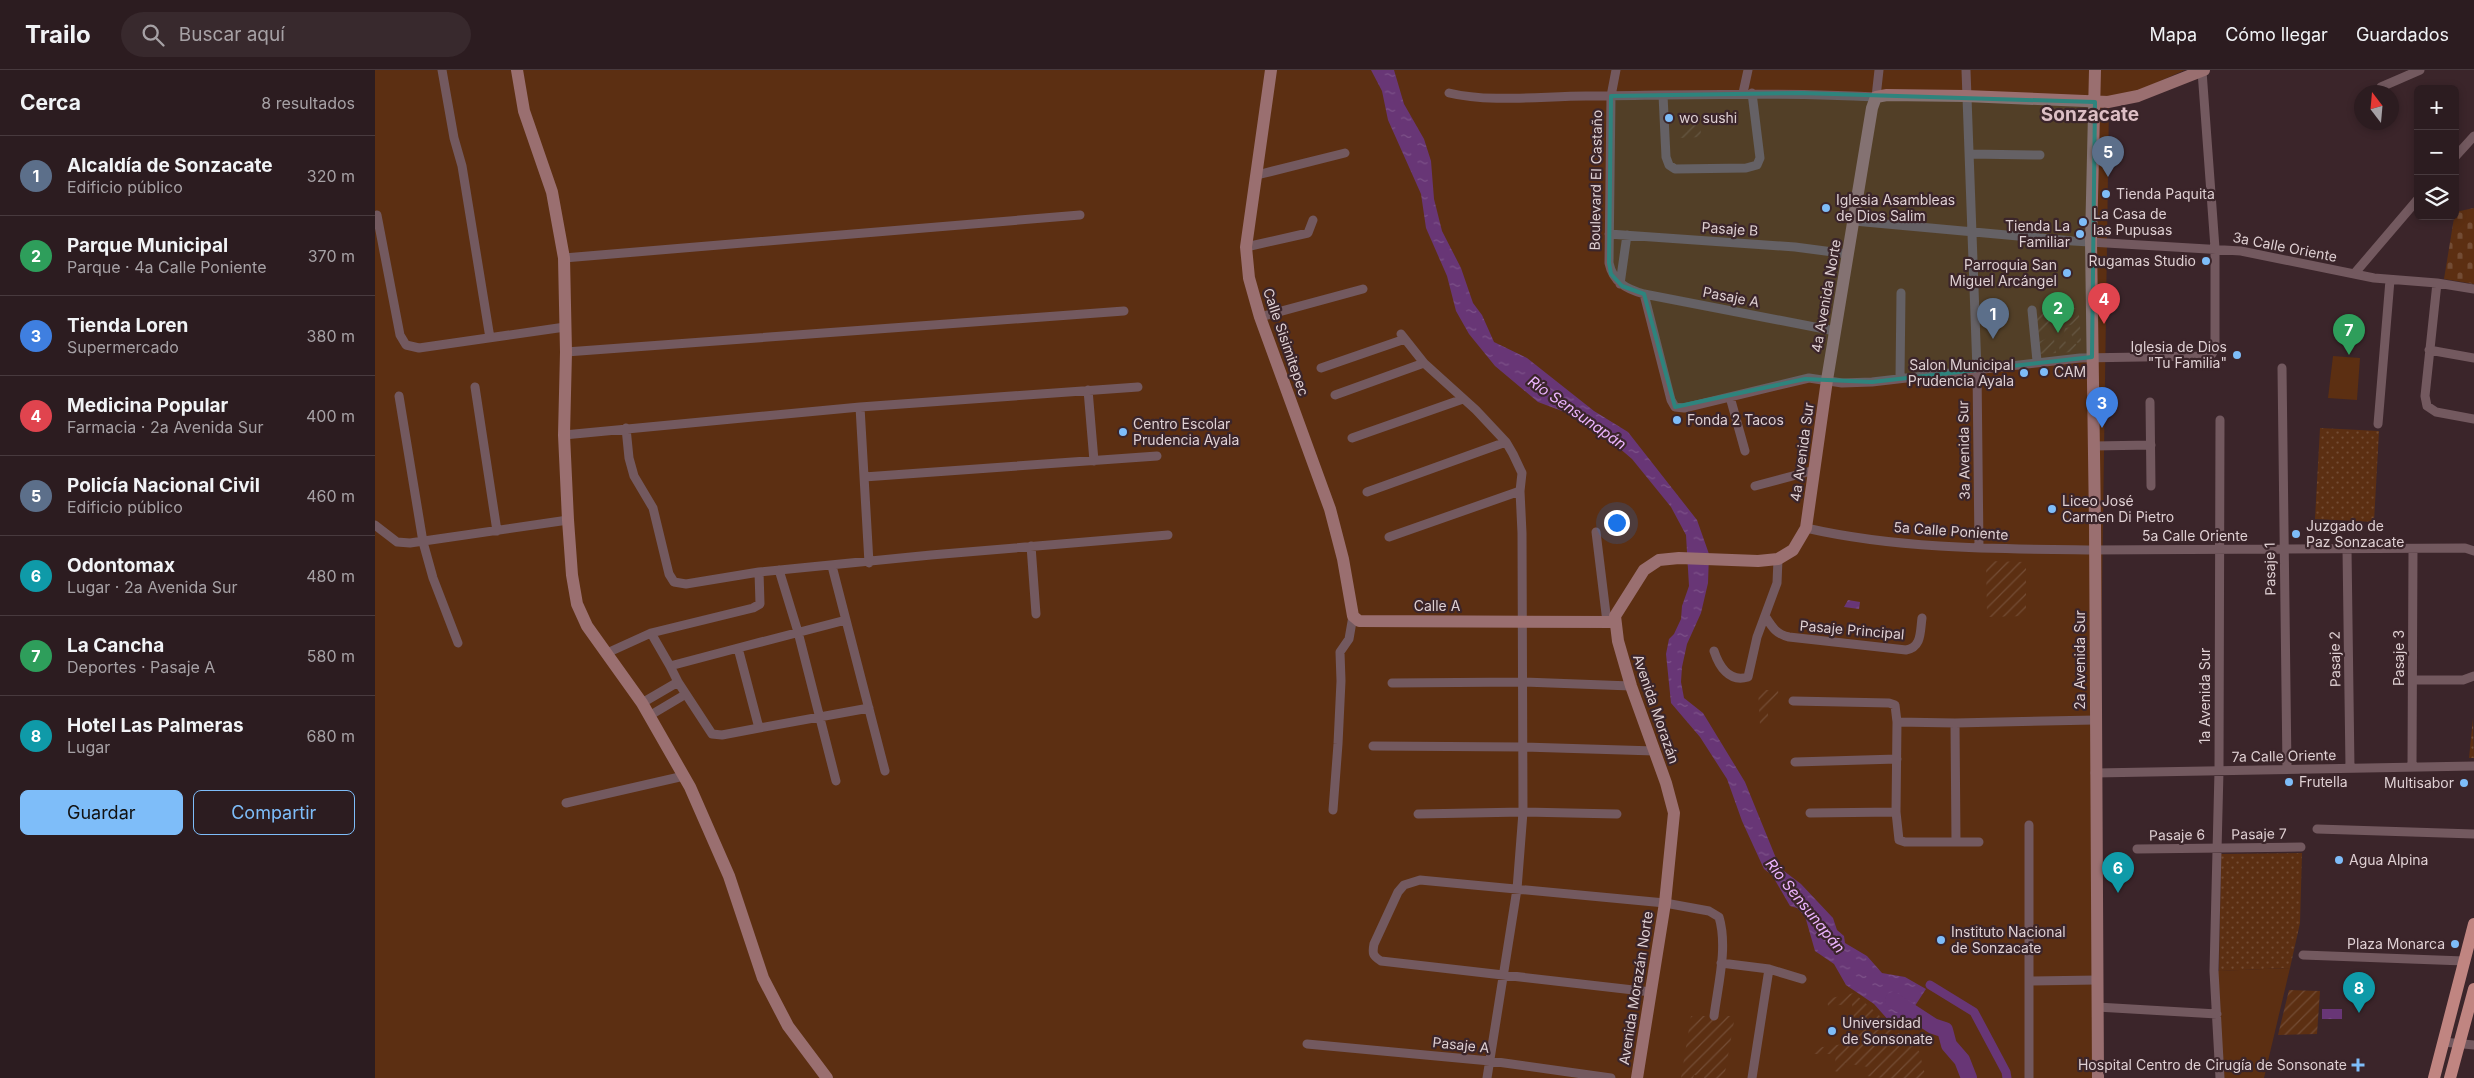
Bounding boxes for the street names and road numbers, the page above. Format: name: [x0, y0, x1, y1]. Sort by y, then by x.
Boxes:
street label: Boulevard El Castaño: [1586, 109, 1605, 250]
street label: Pasaje B: [1701, 218, 1759, 239]
street label: 3a Calle Oriente: [2231, 228, 2339, 265]
street label: 4a Avenida Norte: [1807, 238, 1844, 354]
street label: Pasaje A: [1701, 283, 1761, 310]
street label: Calle Sisimitepec: [1260, 286, 1313, 398]
street label: 3a Avenida Sur: [1954, 400, 1973, 500]
street label: 4a Avenida Sur: [1786, 401, 1817, 503]
street label: 5a Calle Poniente: [1893, 518, 2009, 543]
street label: 5a Calle Oriente: [2142, 527, 2248, 544]
street label: Pasaje 1: [2261, 542, 2278, 596]
street label: Calle A: [1414, 597, 1461, 614]
street label: 2a Avenida Sur: [2071, 610, 2088, 710]
street label: Pasaje Principal: [1799, 616, 1905, 643]
street label: Pasaje 3: [2390, 630, 2407, 686]
street label: Pasaje 2: [2326, 631, 2343, 687]
street label: 1a Avenida Sur: [2196, 648, 2213, 744]
street label: Avenida Morazán: [1630, 652, 1683, 766]
street label: 7a Calle Oriente: [2232, 746, 2336, 765]
street label: Pasaje 7: [2231, 825, 2287, 842]
street label: Pasaje 6: [2149, 826, 2205, 843]
street label: Avenida Morazán Norte: [1615, 910, 1656, 1066]
street label: Pasaje A: [1432, 1033, 1491, 1056]

